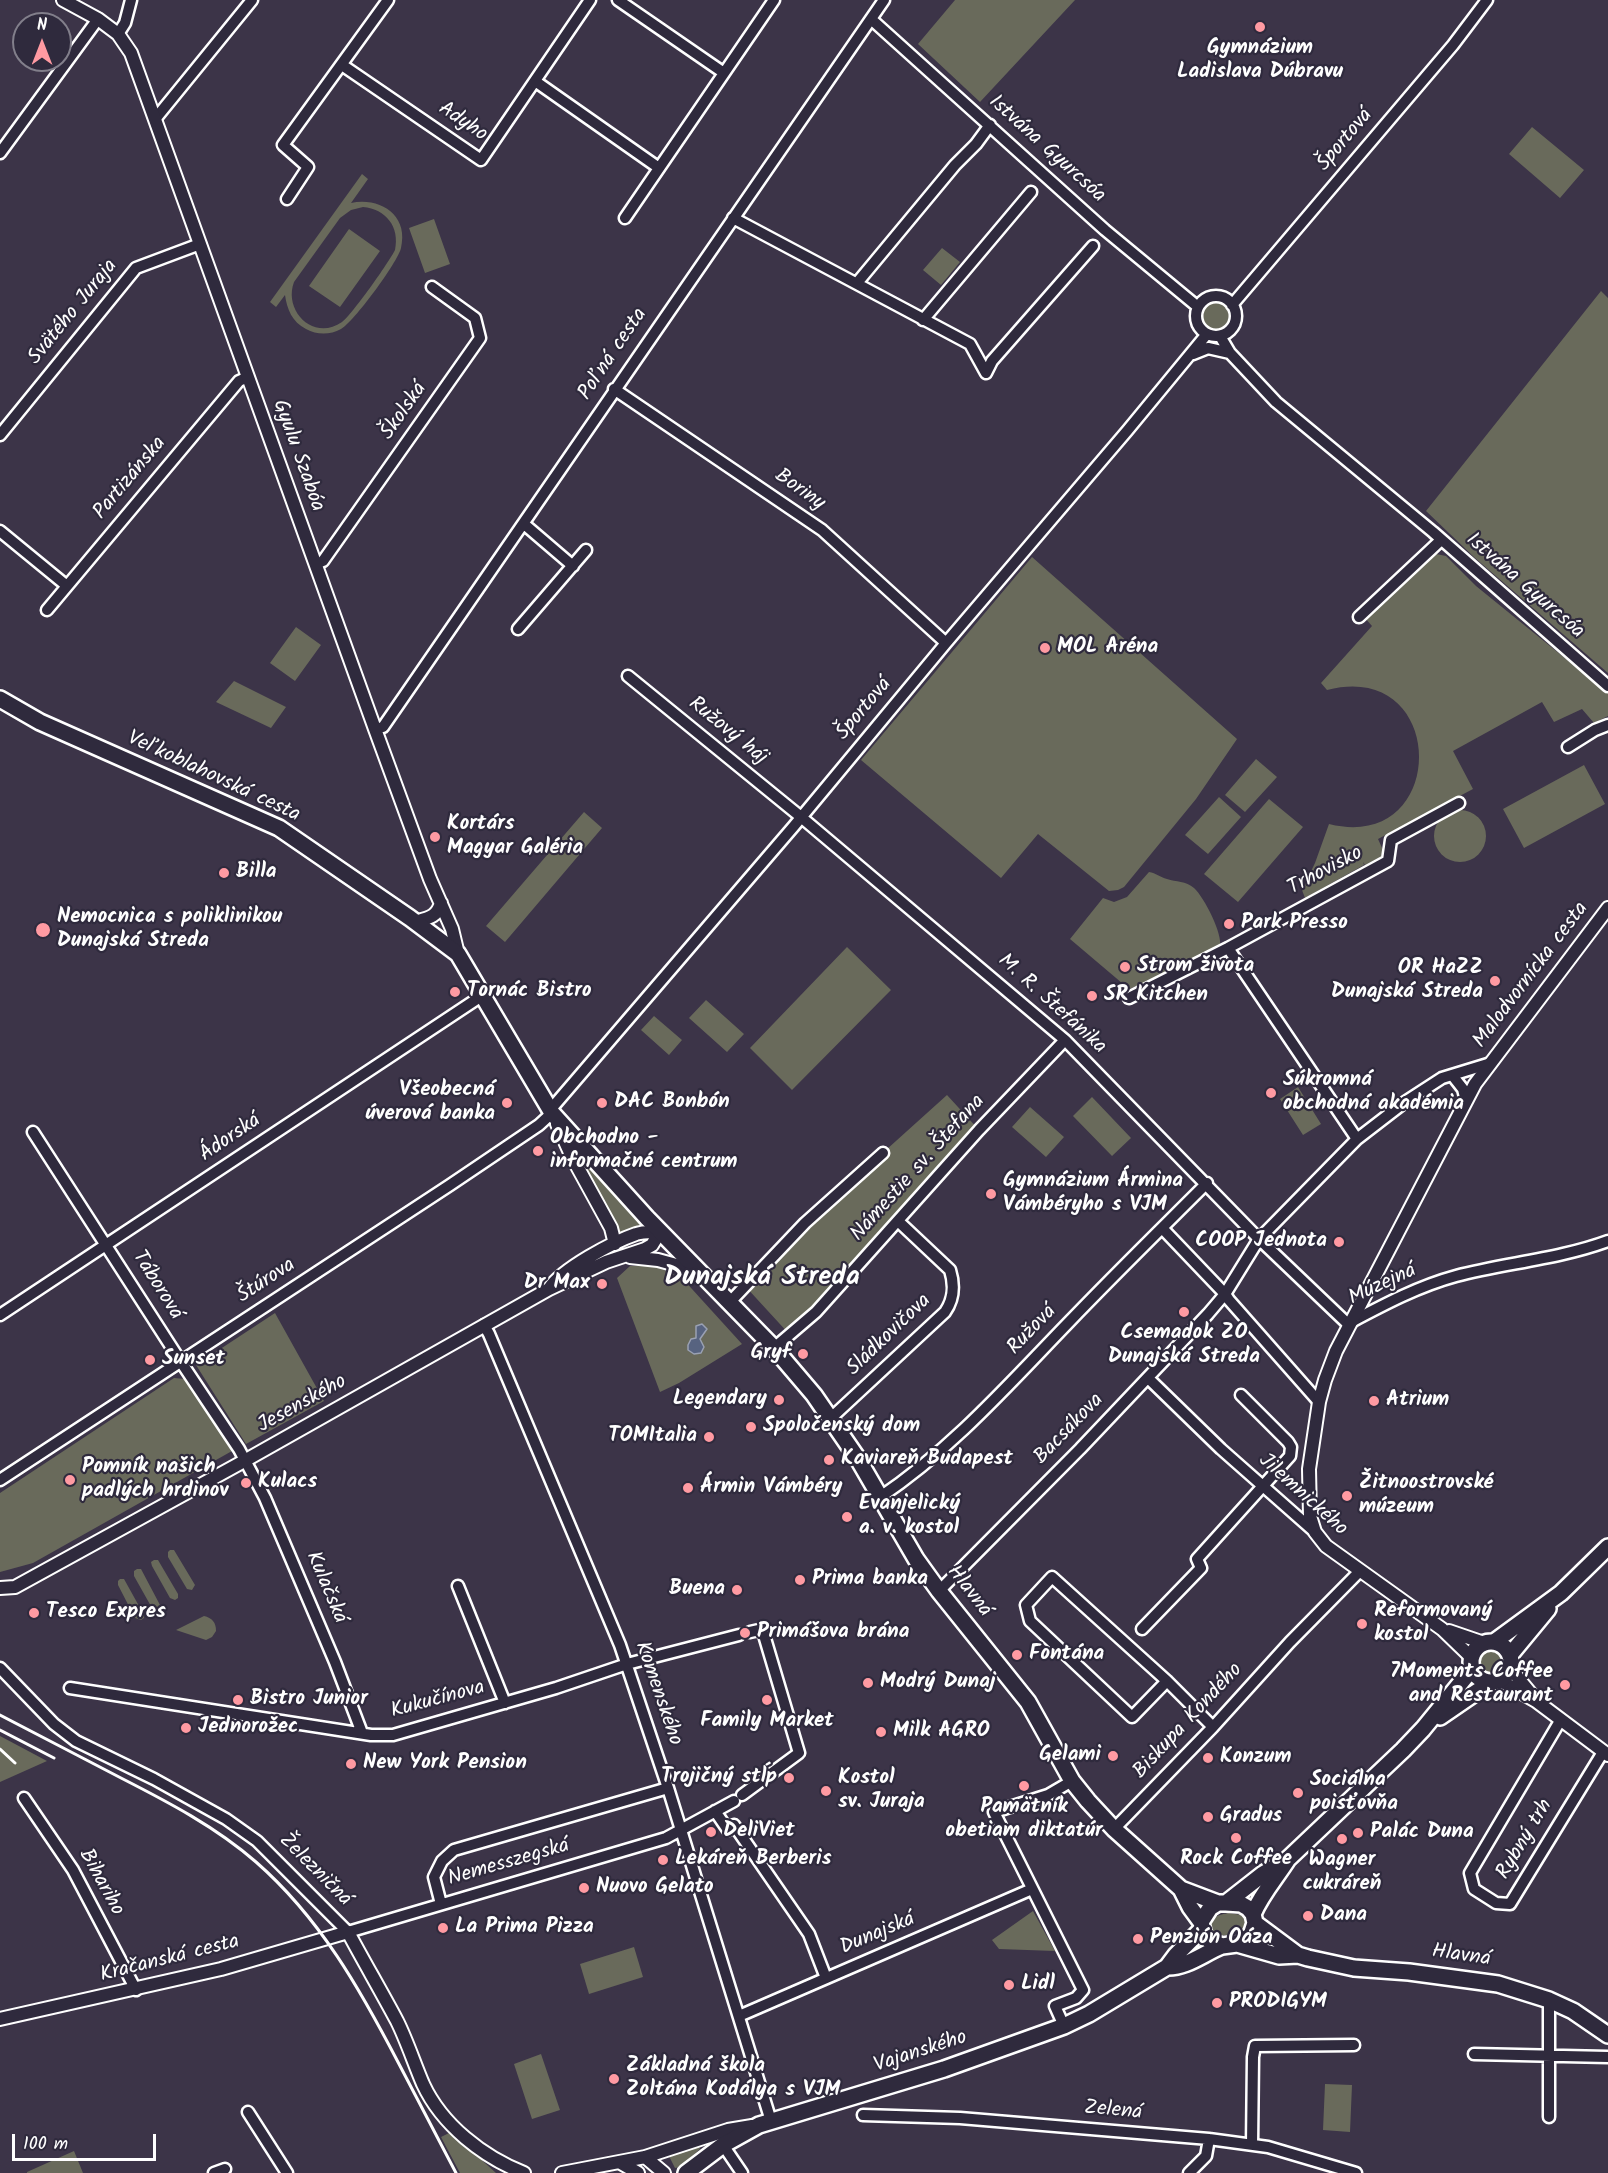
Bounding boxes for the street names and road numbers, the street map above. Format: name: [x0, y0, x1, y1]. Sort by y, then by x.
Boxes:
street label: Istvána Gyurcsóa: [982, 91, 1110, 209]
street label: Adyho: [433, 97, 491, 149]
street label: Športová: [1313, 105, 1379, 177]
street label: Svätého Juraja: [24, 255, 124, 371]
street label: Poľná cesta: [574, 304, 654, 406]
street label: Školská: [376, 378, 434, 446]
street label: Gyulu Szabóa: [265, 397, 329, 515]
street label: Partizánska: [89, 432, 173, 526]
street label: Boriny: [769, 465, 829, 517]
street label: Istvána Gyurcsóa: [1459, 529, 1589, 645]
street label: Športová: [832, 674, 898, 746]
street label: Ružový háj: [682, 692, 772, 772]
street label: Veľkoblahovská cesta: [123, 727, 303, 829]
street label: Trhovisko: [1284, 842, 1368, 902]
street label: Malodvornícka cesta: [1469, 898, 1595, 1054]
street label: M. R. Štefánika: [991, 949, 1111, 1061]
street label: Námestie sv. Štefana: [846, 1090, 992, 1248]
street label: Ádorská: [196, 1109, 266, 1169]
street label: Táborová: [125, 1247, 187, 1325]
street label: Štúrova: [233, 1254, 301, 1310]
street label: Múzejná: [1345, 1259, 1421, 1313]
street label: Sládkovičova: [843, 1290, 937, 1382]
street label: Ružová: [1003, 1301, 1063, 1361]
street label: Jesenského: [254, 1370, 352, 1440]
street label: Bacsákova: [1030, 1389, 1110, 1471]
street label: Jilemnického: [1252, 1449, 1352, 1543]
street label: Kulačská: [299, 1548, 351, 1628]
street label: Hlavná: [940, 1561, 996, 1623]
street label: Komenského: [627, 1639, 687, 1749]
street label: Biskupa Kondého: [1129, 1659, 1249, 1785]
street label: Kukučínova: [388, 1676, 488, 1726]
street label: Rybný trh: [1492, 1795, 1560, 1885]
street label: Železničná: [272, 1829, 356, 1913]
street label: Nemesszegská: [445, 1835, 573, 1893]
street label: Bihariho: [71, 1845, 129, 1921]
street label: Dunajská: [837, 1908, 919, 1962]
street label: Kračanská cesta: [98, 1931, 242, 1989]
street label: Hlavná: [1430, 1940, 1492, 1974]
street label: Vajanského: [871, 2026, 971, 2080]
street label: Zelená: [1083, 2097, 1143, 2127]

